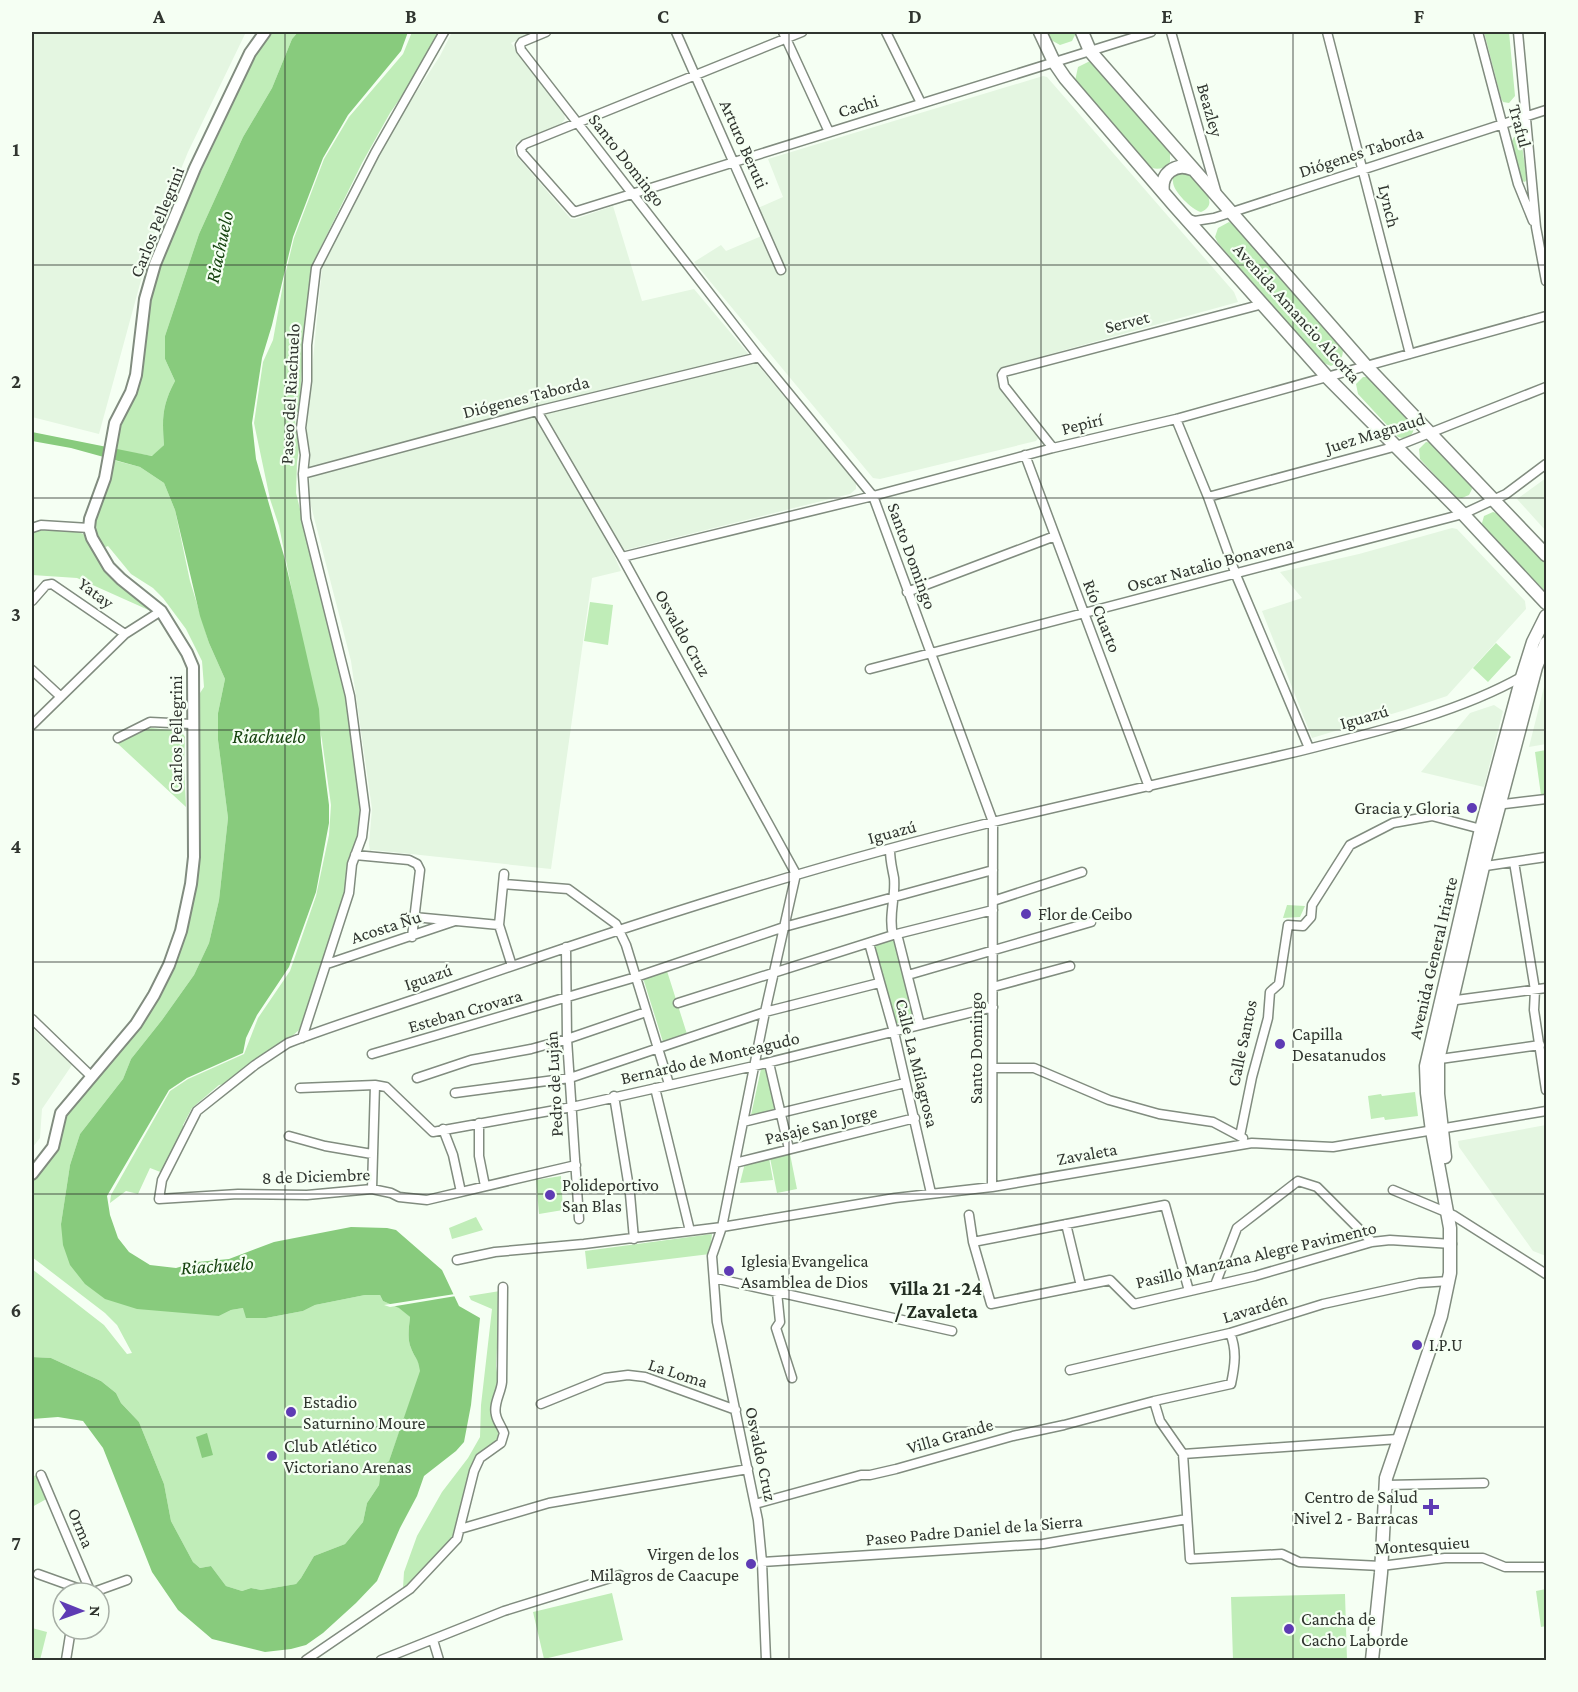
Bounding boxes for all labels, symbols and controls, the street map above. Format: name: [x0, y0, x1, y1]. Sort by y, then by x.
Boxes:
text: A: [152, 5, 166, 27]
text: B: [405, 5, 417, 27]
text: C: [657, 5, 669, 27]
text: D: [908, 5, 922, 27]
text: E: [1161, 5, 1173, 27]
text: F: [1414, 5, 1425, 27]
street label: Beazley: [1193, 81, 1227, 140]
street label: Cachi: [836, 90, 881, 122]
street label: Arturo Beruti: [716, 97, 773, 192]
street label: Traful: [1505, 102, 1535, 150]
street label: Santo Domingo: [585, 110, 669, 210]
street label: Diógenes Taborda: [1296, 122, 1426, 182]
text: 1: [12, 138, 20, 160]
street label: Carlos Pellegrini: [126, 164, 188, 280]
street label: Lynch: [1374, 182, 1404, 230]
water label: Riachuelo: [201, 209, 237, 285]
street label: Avenida Amancio Alcorta: [1229, 239, 1365, 387]
street label: Servet: [1103, 307, 1152, 337]
street label: Paseo del Riachuelo: [276, 323, 304, 465]
text: 2: [11, 370, 21, 392]
street label: Diógenes Taborda: [461, 372, 591, 422]
street label: Juez Magnaud: [1321, 408, 1428, 458]
street label: Pepirí: [1059, 409, 1106, 439]
street label: Santo Domingo: [883, 500, 941, 612]
street label: Oscar Natalio Bonavena: [1125, 532, 1295, 596]
street label: Yatay: [74, 573, 118, 613]
street label: Río Cuarto: [1079, 577, 1125, 655]
street label: Osvaldo Cruz: [651, 586, 715, 680]
text: 3: [11, 603, 21, 625]
street label: Carlos Pellegrini: [166, 675, 186, 793]
street label: Iguazú: [1338, 700, 1391, 733]
water label: Riachuelo: [232, 725, 306, 747]
place label: Gracia y Gloria: [1354, 798, 1460, 818]
marker: Gracia y Gloria: [1465, 801, 1479, 815]
street label: Iguazú: [866, 816, 919, 848]
text: 4: [11, 835, 22, 857]
street label: Avenida General Iriarte: [1405, 875, 1461, 1041]
place label: Flor de Ceibo: [1038, 904, 1132, 924]
street label: Acosta Ñu: [348, 906, 424, 948]
marker: Flor de Ceibo: [1019, 907, 1033, 921]
street label: Iguazú: [401, 959, 455, 994]
street label: Esteban Crovara: [406, 985, 524, 1037]
street label: Santo Domingo: [966, 992, 986, 1104]
street label: Calle La Milagrosa: [891, 997, 943, 1129]
street label: Calle Santos: [1223, 998, 1261, 1088]
place label: Capilla Desatanudos: [1292, 1024, 1386, 1065]
street label: Bernardo de Monteagudo: [619, 1028, 801, 1088]
street label: Pedro de Luján: [541, 1030, 568, 1137]
marker: Capilla Desatanudos: [1273, 1037, 1287, 1051]
text: 5: [11, 1067, 21, 1089]
street label: Pasaje San Jorge: [763, 1101, 879, 1150]
street label: Zavaleta: [1055, 1139, 1119, 1169]
street label: 8 de Diciembre: [262, 1164, 371, 1188]
place label: Polideportivo San Blas: [562, 1175, 659, 1216]
marker: Polideportivo San Blas: [543, 1188, 557, 1202]
street label: Pasillo Manzana Alegre Pavimento: [1134, 1217, 1378, 1292]
water label: Riachuelo: [180, 1251, 254, 1279]
place label: Iglesia Evangelica Asamblea de Dios: [741, 1251, 869, 1292]
marker: Iglesia Evangelica Asamblea de Dios: [722, 1264, 736, 1278]
district label: Villa 21 -24 / Zavaleta: [889, 1277, 982, 1322]
street label: Lavardén: [1220, 1289, 1290, 1327]
text: 6: [11, 1299, 21, 1321]
place label: I.P.U: [1429, 1335, 1463, 1355]
marker: I.P.U: [1410, 1338, 1424, 1352]
street label: La Loma: [646, 1354, 710, 1392]
place label: Estadio Saturnino Moure: [303, 1392, 425, 1433]
marker: Estadio Saturnino Moure: [284, 1405, 298, 1419]
street label: Osvaldo Cruz: [741, 1405, 781, 1504]
street label: Villa Grande: [905, 1414, 995, 1458]
place label: Club Atlético Victoriano Arenas: [284, 1436, 412, 1477]
marker: Club Atlético Victoriano Arenas: [265, 1449, 279, 1463]
place label: Centro de Salud Nivel 2 - Barracas: [1294, 1487, 1419, 1528]
marker: Centro de Salud Nivel 2 - Barracas: [1422, 1498, 1440, 1516]
street label: Orma: [64, 1505, 98, 1551]
street label: Paseo Padre Daniel de la Sierra: [865, 1511, 1083, 1549]
text: 7: [11, 1532, 21, 1554]
street label: Montesquieu: [1374, 1532, 1471, 1558]
place label: Virgen de los Milagros de Caacupe: [590, 1544, 739, 1585]
marker: Virgen de los Milagros de Caacupe: [744, 1557, 758, 1571]
north arrow: [51, 1581, 111, 1641]
text: N: [87, 1606, 104, 1617]
place label: Cancha de Cacho Laborde: [1301, 1609, 1408, 1650]
marker: Cancha de Cacho Laborde: [1282, 1622, 1296, 1636]

